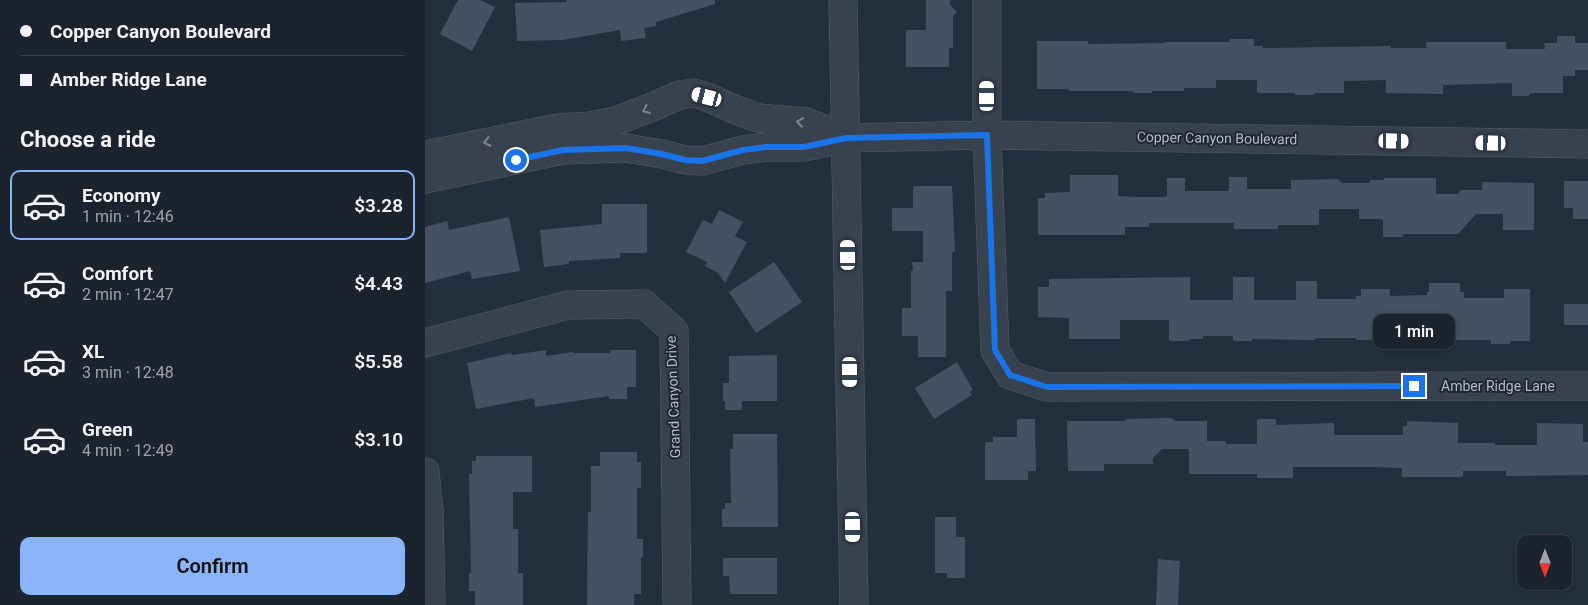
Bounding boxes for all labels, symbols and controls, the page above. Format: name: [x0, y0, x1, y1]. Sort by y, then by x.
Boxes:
text: Copper Canyon Boulevard: [50, 20, 271, 43]
text: Amber Ridge Lane: [50, 68, 207, 91]
car: [979, 81, 994, 111]
car: [690, 86, 723, 108]
one-way arrow: [642, 104, 651, 115]
one-way arrow: [795, 117, 803, 128]
text: Choose a ride: [20, 127, 156, 152]
street label: Copper Canyon Boulevard: [1137, 129, 1297, 147]
car: [1378, 133, 1409, 149]
car: [1475, 135, 1506, 151]
one-way arrow: [483, 136, 491, 147]
route start: [505, 149, 527, 171]
icon: car: [22, 183, 67, 228]
text: Economy: [82, 184, 161, 207]
text: $3.28: [354, 194, 403, 217]
text: 1 min · 12:46: [82, 207, 174, 226]
car: [840, 240, 855, 270]
icon: car: [22, 261, 67, 306]
text: Comfort: [82, 262, 153, 285]
text: $4.43: [354, 272, 403, 295]
text: 2 min · 12:47: [82, 285, 174, 304]
callout: 1 min: [1373, 314, 1455, 348]
text: 1 min: [1394, 322, 1434, 341]
street label: Grand Canyon Drive: [663, 336, 683, 458]
icon: car: [22, 339, 67, 384]
text: XL: [82, 340, 104, 363]
text: $5.58: [354, 350, 403, 373]
car: [842, 357, 857, 387]
text: 3 min · 12:48: [82, 363, 174, 382]
route end: [1403, 375, 1425, 397]
street label: Amber Ridge Lane: [1441, 378, 1555, 394]
icon: car: [22, 417, 67, 462]
text: Green: [82, 418, 133, 441]
text: $3.10: [354, 428, 403, 451]
text: 4 min · 12:49: [82, 441, 174, 460]
car: [845, 512, 860, 542]
north arrow: [1517, 535, 1573, 590]
map controls: [1517, 535, 1572, 590]
button: Confirm: [20, 537, 405, 595]

